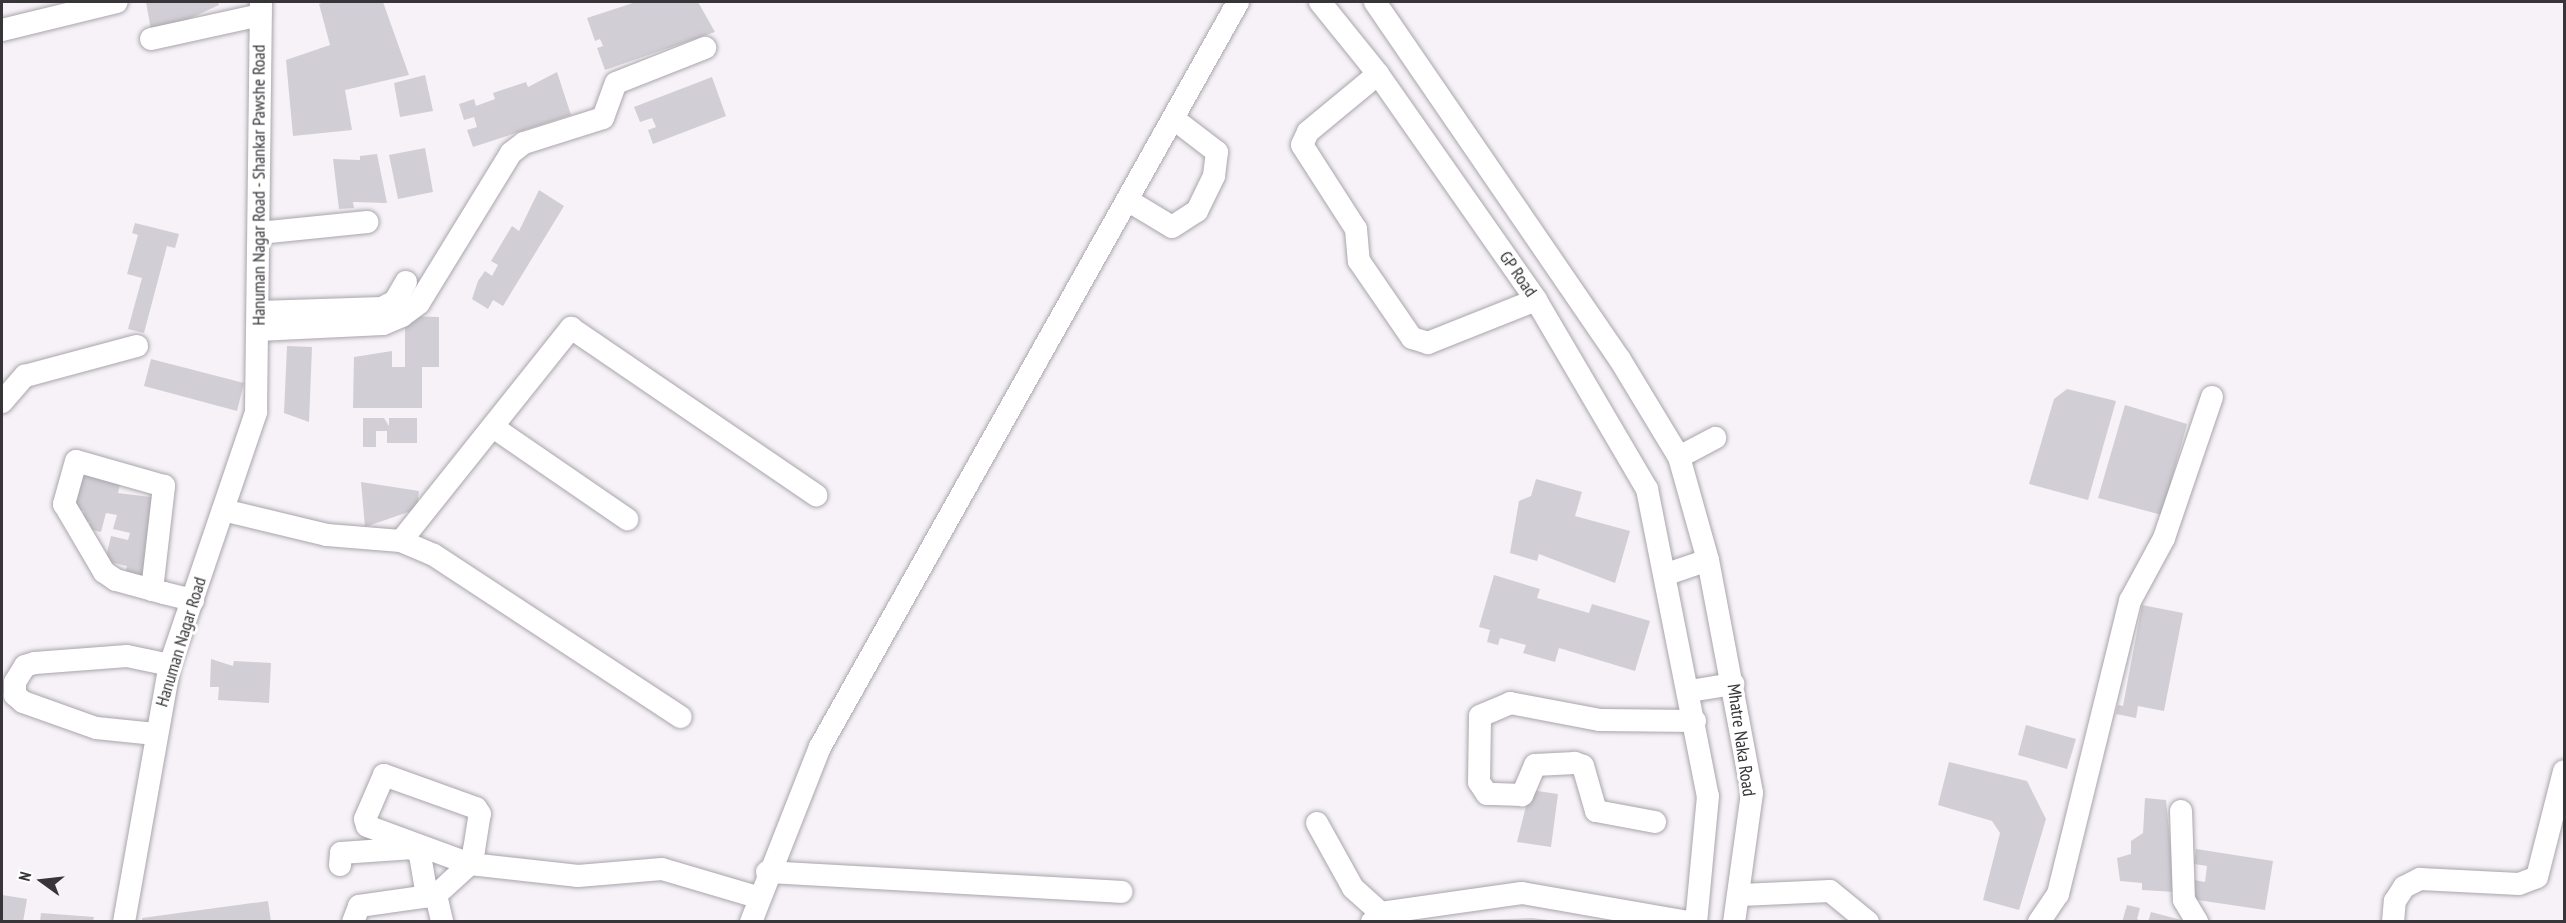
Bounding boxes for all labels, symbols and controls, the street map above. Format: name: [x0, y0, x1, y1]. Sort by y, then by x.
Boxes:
street label: Hanuman Nagar Road - Shankar Pawshe Road: [248, 44, 270, 326]
street label: GP Road: [1494, 247, 1542, 301]
street label: Hanuman Nagar Road: [151, 575, 211, 709]
street label: Mhatre Naka Road: [1722, 682, 1760, 798]
north arrow: [12, 851, 72, 911]
text: N: [14, 870, 35, 883]

